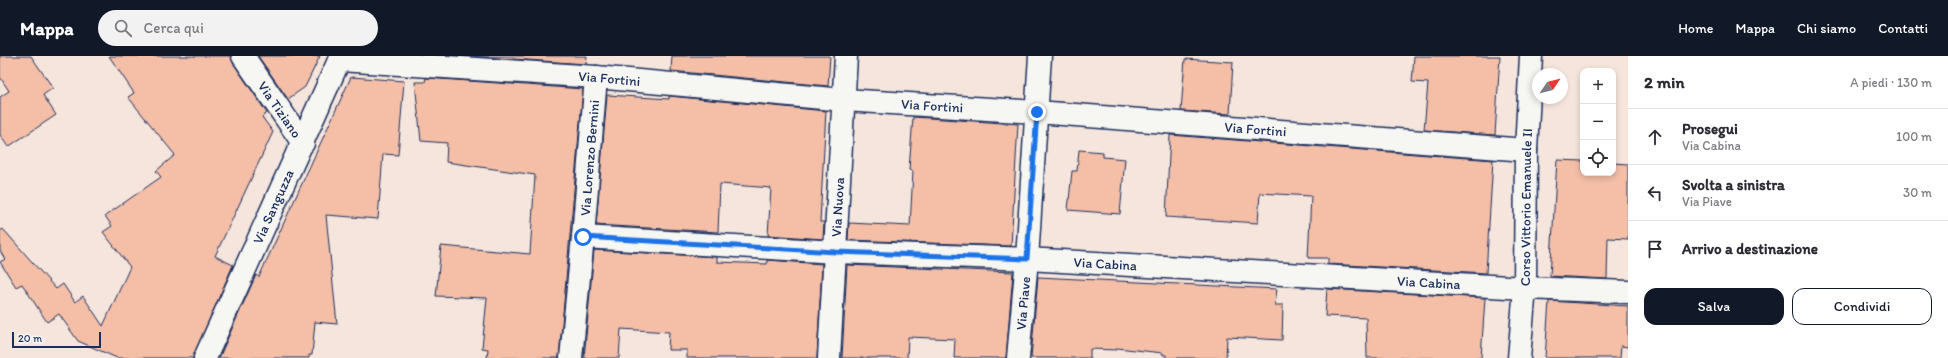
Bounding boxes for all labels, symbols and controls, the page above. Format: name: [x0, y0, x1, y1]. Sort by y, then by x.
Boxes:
search box: [98, 10, 378, 46]
text: Mappa: [20, 17, 74, 40]
icon: search: [112, 17, 134, 39]
text: Cerca qui: [144, 19, 204, 37]
text: Home: [1678, 20, 1713, 37]
text: Mappa: [1735, 20, 1775, 37]
text: Chi siamo: [1797, 20, 1856, 37]
text: Contatti: [1878, 20, 1928, 37]
street label: Via Fortini: [578, 67, 641, 90]
north arrow: [1532, 68, 1568, 104]
map controls: [1580, 68, 1616, 176]
button: +: [1580, 68, 1616, 104]
text: 2 min: [1644, 72, 1684, 92]
text: A piedi · 130 m: [1850, 75, 1932, 90]
street label: Via Tiziano: [254, 78, 305, 141]
street label: Via Fortini: [901, 95, 964, 116]
street label: Via Lorenzo Bernini: [576, 99, 603, 217]
route end: [1028, 103, 1046, 121]
button: −: [1580, 104, 1616, 140]
street label: Via Fortini: [1224, 118, 1287, 140]
text: Prosegui: [1682, 120, 1738, 138]
icon: ahead: [1644, 126, 1666, 148]
street label: Corso Vittorio Emanuele II: [1517, 128, 1536, 286]
text: 100 m: [1896, 129, 1932, 144]
text: Via Cabina: [1682, 138, 1741, 153]
button: locate: [1580, 140, 1616, 176]
street label: Via Sanguzza: [249, 167, 297, 246]
text: Svolta a sinistra: [1682, 176, 1785, 194]
street label: Via Nuova: [827, 177, 848, 238]
icon: left: [1644, 182, 1666, 204]
text: 30 m: [1903, 185, 1932, 200]
text: Via Piave: [1682, 194, 1732, 209]
route start: [574, 228, 592, 246]
icon: arrive: [1644, 238, 1666, 260]
text: Arrivo a destinazione: [1682, 240, 1818, 258]
street label: Via Cabina: [1073, 253, 1138, 274]
street label: Via Cabina: [1397, 272, 1461, 293]
street label: Via Piave: [1012, 275, 1034, 331]
button: Salva: [1644, 288, 1784, 325]
button: Condividi: [1792, 288, 1932, 325]
scale bar: [12, 330, 101, 349]
text: 20 m: [18, 332, 42, 345]

